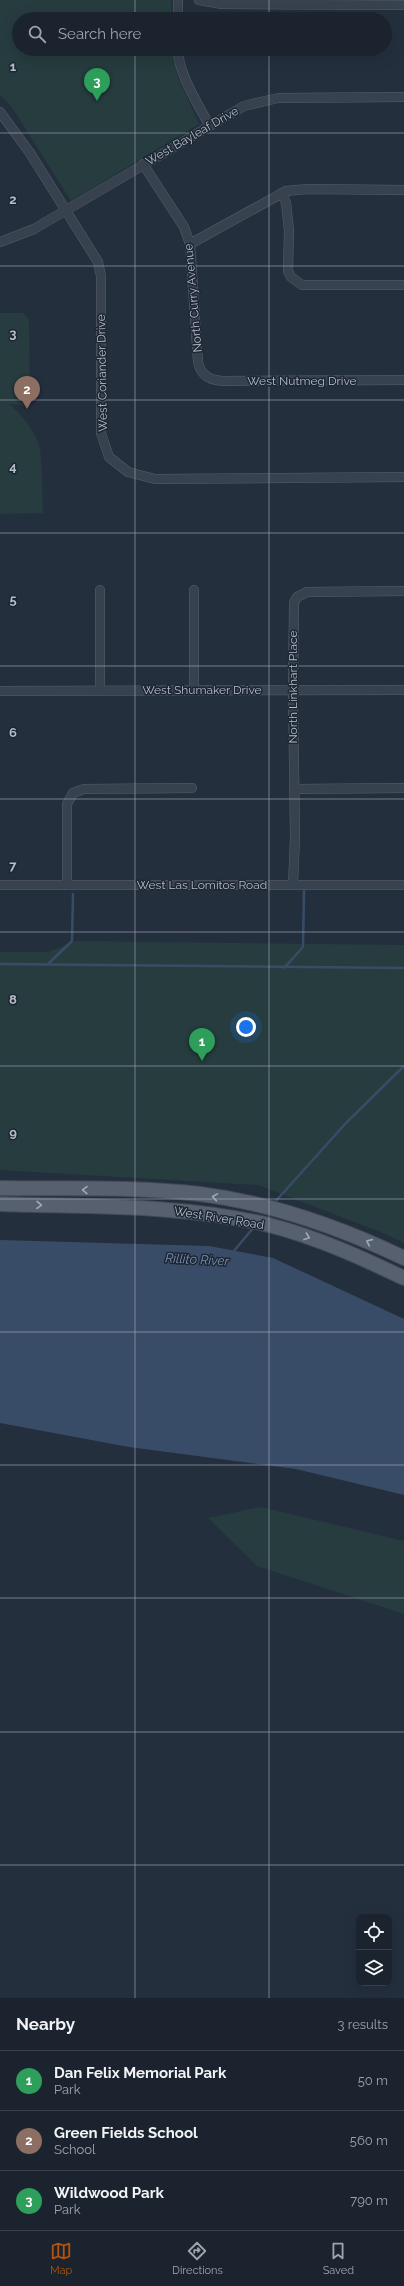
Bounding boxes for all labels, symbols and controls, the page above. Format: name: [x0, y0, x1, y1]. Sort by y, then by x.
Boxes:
search box: [12, 12, 392, 56]
icon: search: [26, 23, 48, 45]
text: Search here: [58, 25, 141, 43]
text: 1: [10, 59, 17, 74]
pin: 3: [84, 68, 110, 101]
street label: West Bayleaf Drive: [143, 104, 241, 168]
text: 2: [9, 192, 17, 207]
street label: North Curry Avenue: [181, 243, 205, 353]
street label: West Coriander Drive: [94, 314, 110, 432]
text: 3: [9, 326, 17, 341]
street label: West Nutmeg Drive: [247, 374, 357, 388]
pin: 2: [14, 376, 40, 409]
text: 4: [9, 459, 17, 474]
text: 5: [9, 592, 17, 607]
street label: North Linkhart Place: [286, 630, 300, 744]
street label: West Shumaker Drive: [142, 683, 262, 697]
text: 6: [9, 725, 17, 740]
text: 7: [9, 858, 17, 873]
street label: West Las Lomitos Road: [137, 878, 267, 892]
text: 8: [9, 992, 17, 1007]
your location: [236, 1017, 256, 1037]
pin: 1: [189, 1028, 215, 1061]
text: 9: [9, 1125, 17, 1140]
one-way arrow: [82, 1186, 88, 1194]
one-way arrow: [212, 1193, 218, 1202]
one-way arrow: [36, 1201, 42, 1210]
street label: West River Road: [173, 1204, 265, 1232]
one-way arrow: [303, 1232, 310, 1240]
one-way arrow: [365, 1239, 373, 1247]
water label: Rillito River: [165, 1250, 230, 1269]
map controls: [356, 1914, 392, 1986]
button: locate: [356, 1914, 392, 1950]
button: layers: [356, 1950, 392, 1986]
text: Nearby: [16, 2014, 75, 2034]
text: 3 results: [338, 2017, 388, 2032]
text: Dan Felix Memorial Park: [54, 2064, 226, 2082]
text: 1: [26, 2073, 32, 2088]
text: 50 m: [358, 2073, 388, 2088]
text: Park: [54, 2082, 81, 2097]
text: Green Fields School: [54, 2124, 198, 2142]
text: 2: [25, 2133, 33, 2148]
text: 560 m: [350, 2133, 388, 2148]
text: School: [54, 2142, 96, 2157]
text: Wildwood Park: [54, 2184, 164, 2202]
text: 3: [25, 2193, 33, 2208]
text: 790 m: [350, 2193, 388, 2208]
text: Park: [54, 2202, 81, 2217]
tab: Map: [50, 2240, 72, 2277]
tab: Directions: [172, 2240, 223, 2277]
tab: Saved: [323, 2240, 354, 2277]

